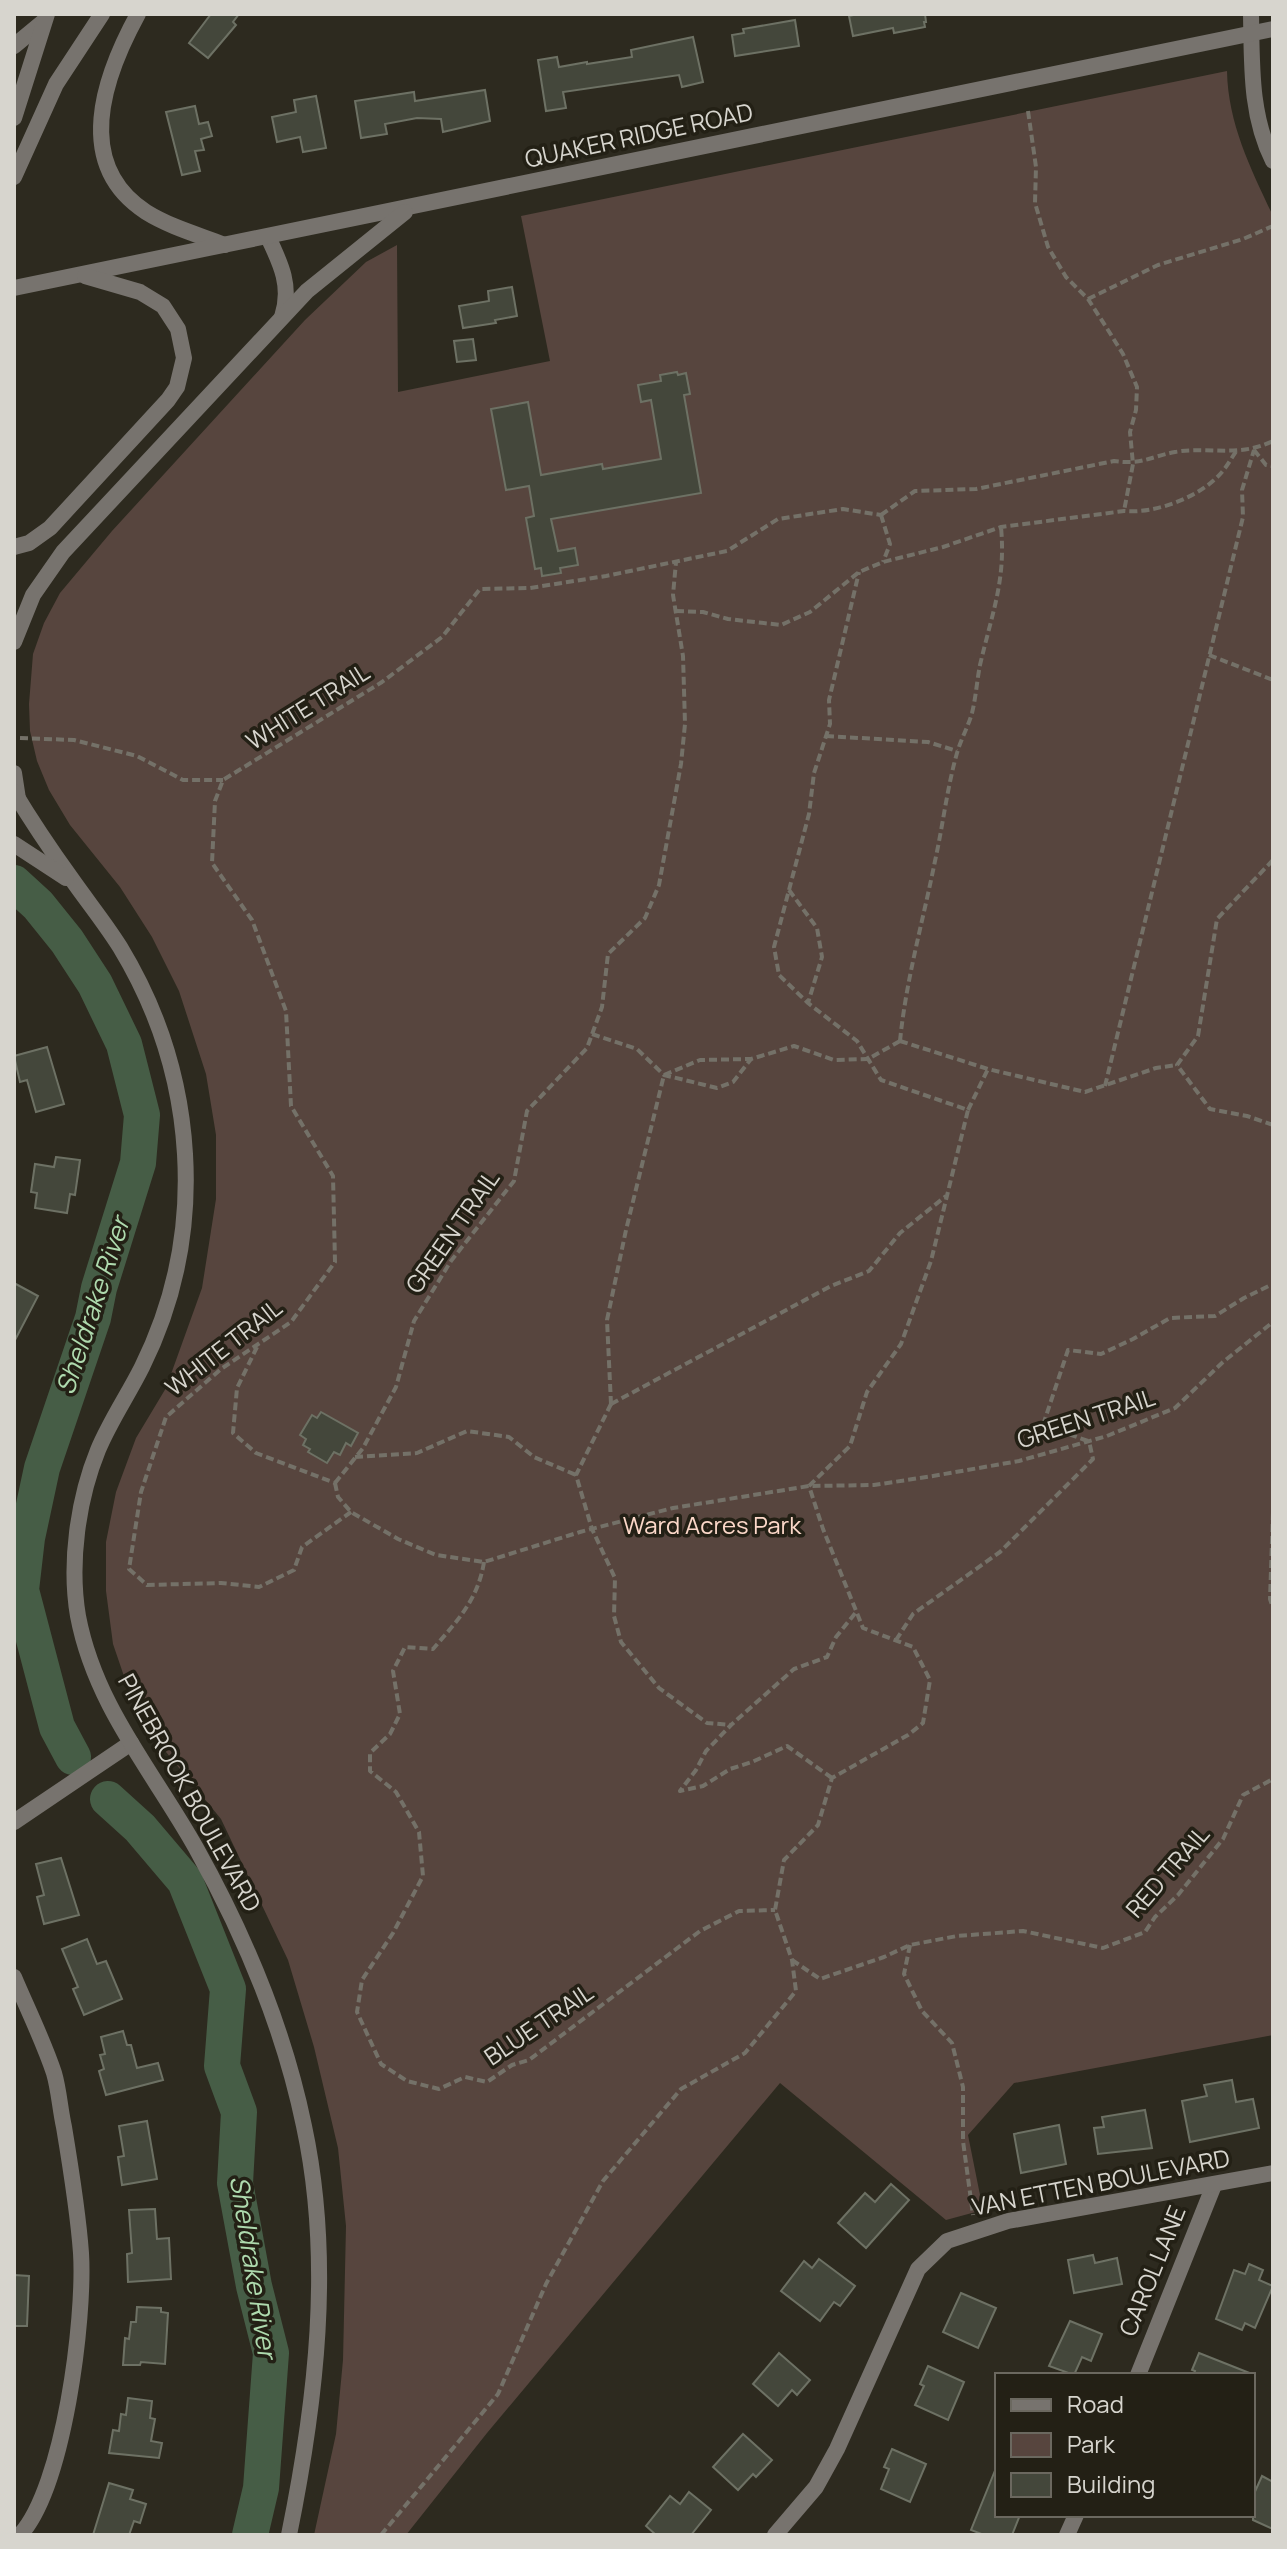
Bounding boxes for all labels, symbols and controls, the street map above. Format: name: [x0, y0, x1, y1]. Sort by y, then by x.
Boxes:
street label: QUAKER RIDGE ROAD: [522, 94, 756, 175]
street label: WHITE TRAIL: [239, 655, 375, 757]
street label: GREEN TRAIL: [397, 1163, 506, 1299]
water label: Sheldrake River: [46, 1209, 139, 1399]
street label: WHITE TRAIL: [158, 1291, 288, 1403]
street label: GREEN TRAIL: [1012, 1380, 1159, 1455]
park label: Ward Acres Park: [623, 1508, 802, 1541]
street label: PINEBROOK BOULEVARD: [111, 1667, 270, 1917]
street label: RED TRAIL: [1118, 1818, 1216, 1924]
street label: BLUE TRAIL: [477, 1975, 599, 2072]
street label: VAN ETTEN BOULEVARD: [969, 2140, 1232, 2223]
water label: Sheldrake River: [222, 2173, 287, 2364]
street label: CAROL LANE: [1110, 2200, 1193, 2341]
legend: [995, 2373, 1255, 2517]
text: Road: [1067, 2387, 1124, 2420]
text: Park: [1067, 2427, 1116, 2460]
text: Building: [1067, 2467, 1155, 2500]

